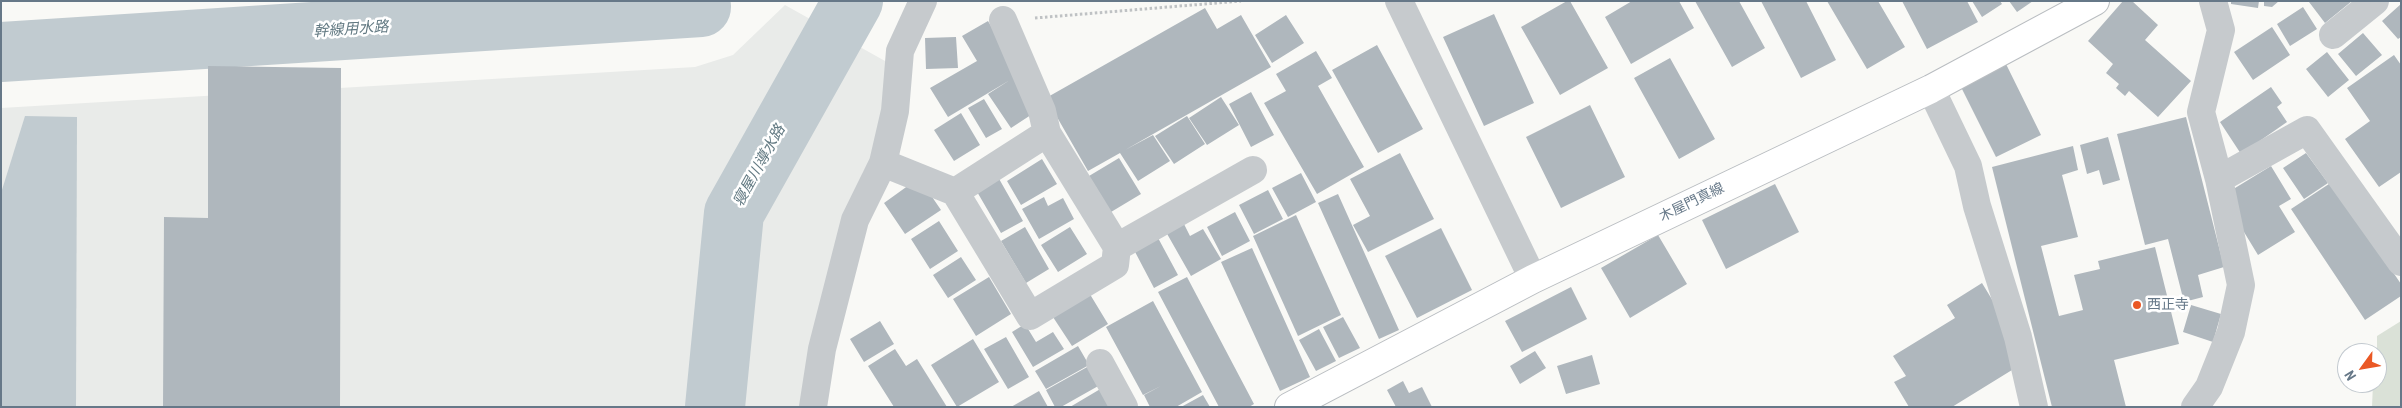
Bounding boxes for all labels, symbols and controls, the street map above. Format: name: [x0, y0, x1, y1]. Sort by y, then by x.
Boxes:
water label: 幹線用水路: [313, 18, 389, 42]
water label: 寝屋川導水路: [730, 122, 790, 210]
street label: 木屋門真線: [1657, 180, 1727, 226]
place label: 西正寺: [2147, 297, 2189, 313]
marker: 西正寺: [2131, 299, 2143, 311]
north arrow: [2337, 343, 2387, 393]
text: N: [2341, 368, 2359, 383]

